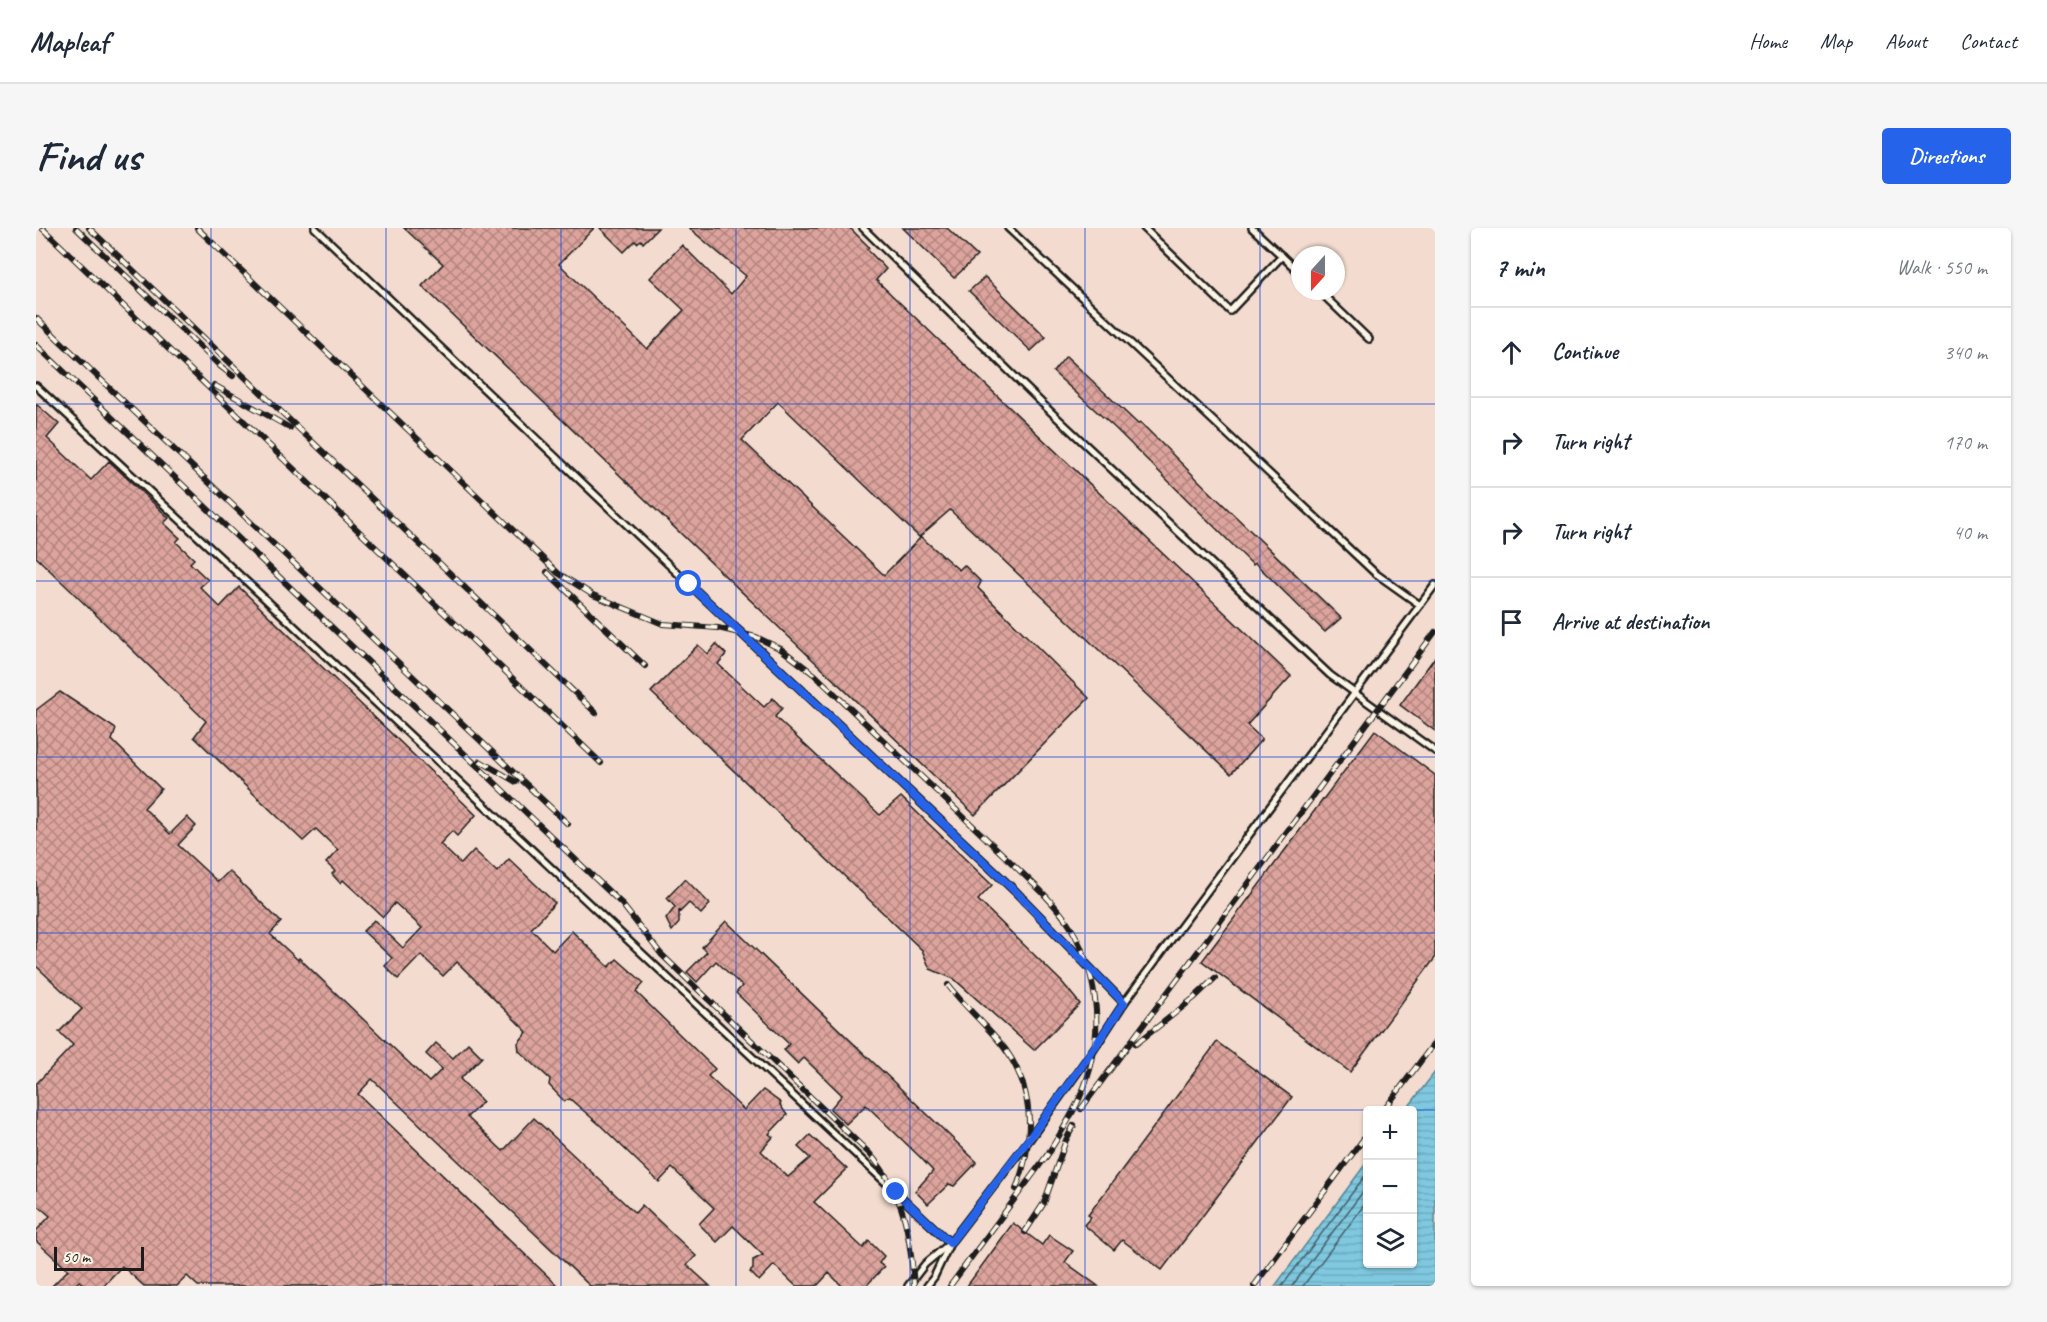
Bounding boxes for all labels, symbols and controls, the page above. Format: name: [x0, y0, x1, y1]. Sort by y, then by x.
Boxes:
text: Mapleaf: [30, 24, 108, 59]
text: Home: [1749, 28, 1787, 54]
text: Map: [1820, 28, 1852, 54]
text: About: [1885, 28, 1927, 54]
text: Contact: [1960, 28, 2017, 54]
button: Directions: [1882, 128, 2011, 184]
text: Find us: [36, 130, 141, 183]
north arrow: [1291, 246, 1345, 300]
text: 7 min: [1495, 251, 1545, 284]
text: Walk · 550 m: [1897, 255, 1987, 280]
icon: ahead: [1495, 336, 1528, 369]
text: Continue: [1552, 338, 1618, 366]
text: 340 m: [1944, 340, 1987, 365]
icon: right: [1495, 426, 1528, 459]
text: Turn right: [1552, 428, 1629, 456]
text: 170 m: [1944, 430, 1987, 455]
icon: right: [1495, 516, 1528, 549]
text: Turn right: [1552, 518, 1629, 546]
text: 40 m: [1953, 520, 1987, 545]
route start: [675, 570, 701, 596]
icon: arrive: [1495, 606, 1528, 639]
text: Arrive at destination: [1552, 608, 1709, 636]
map controls: [1363, 1106, 1417, 1268]
button: +: [1363, 1106, 1417, 1160]
button: −: [1363, 1160, 1417, 1214]
route end: [882, 1178, 908, 1204]
button: layers: [1363, 1214, 1417, 1268]
scale bar: [54, 1244, 144, 1272]
text: 50 m: [63, 1247, 90, 1267]

